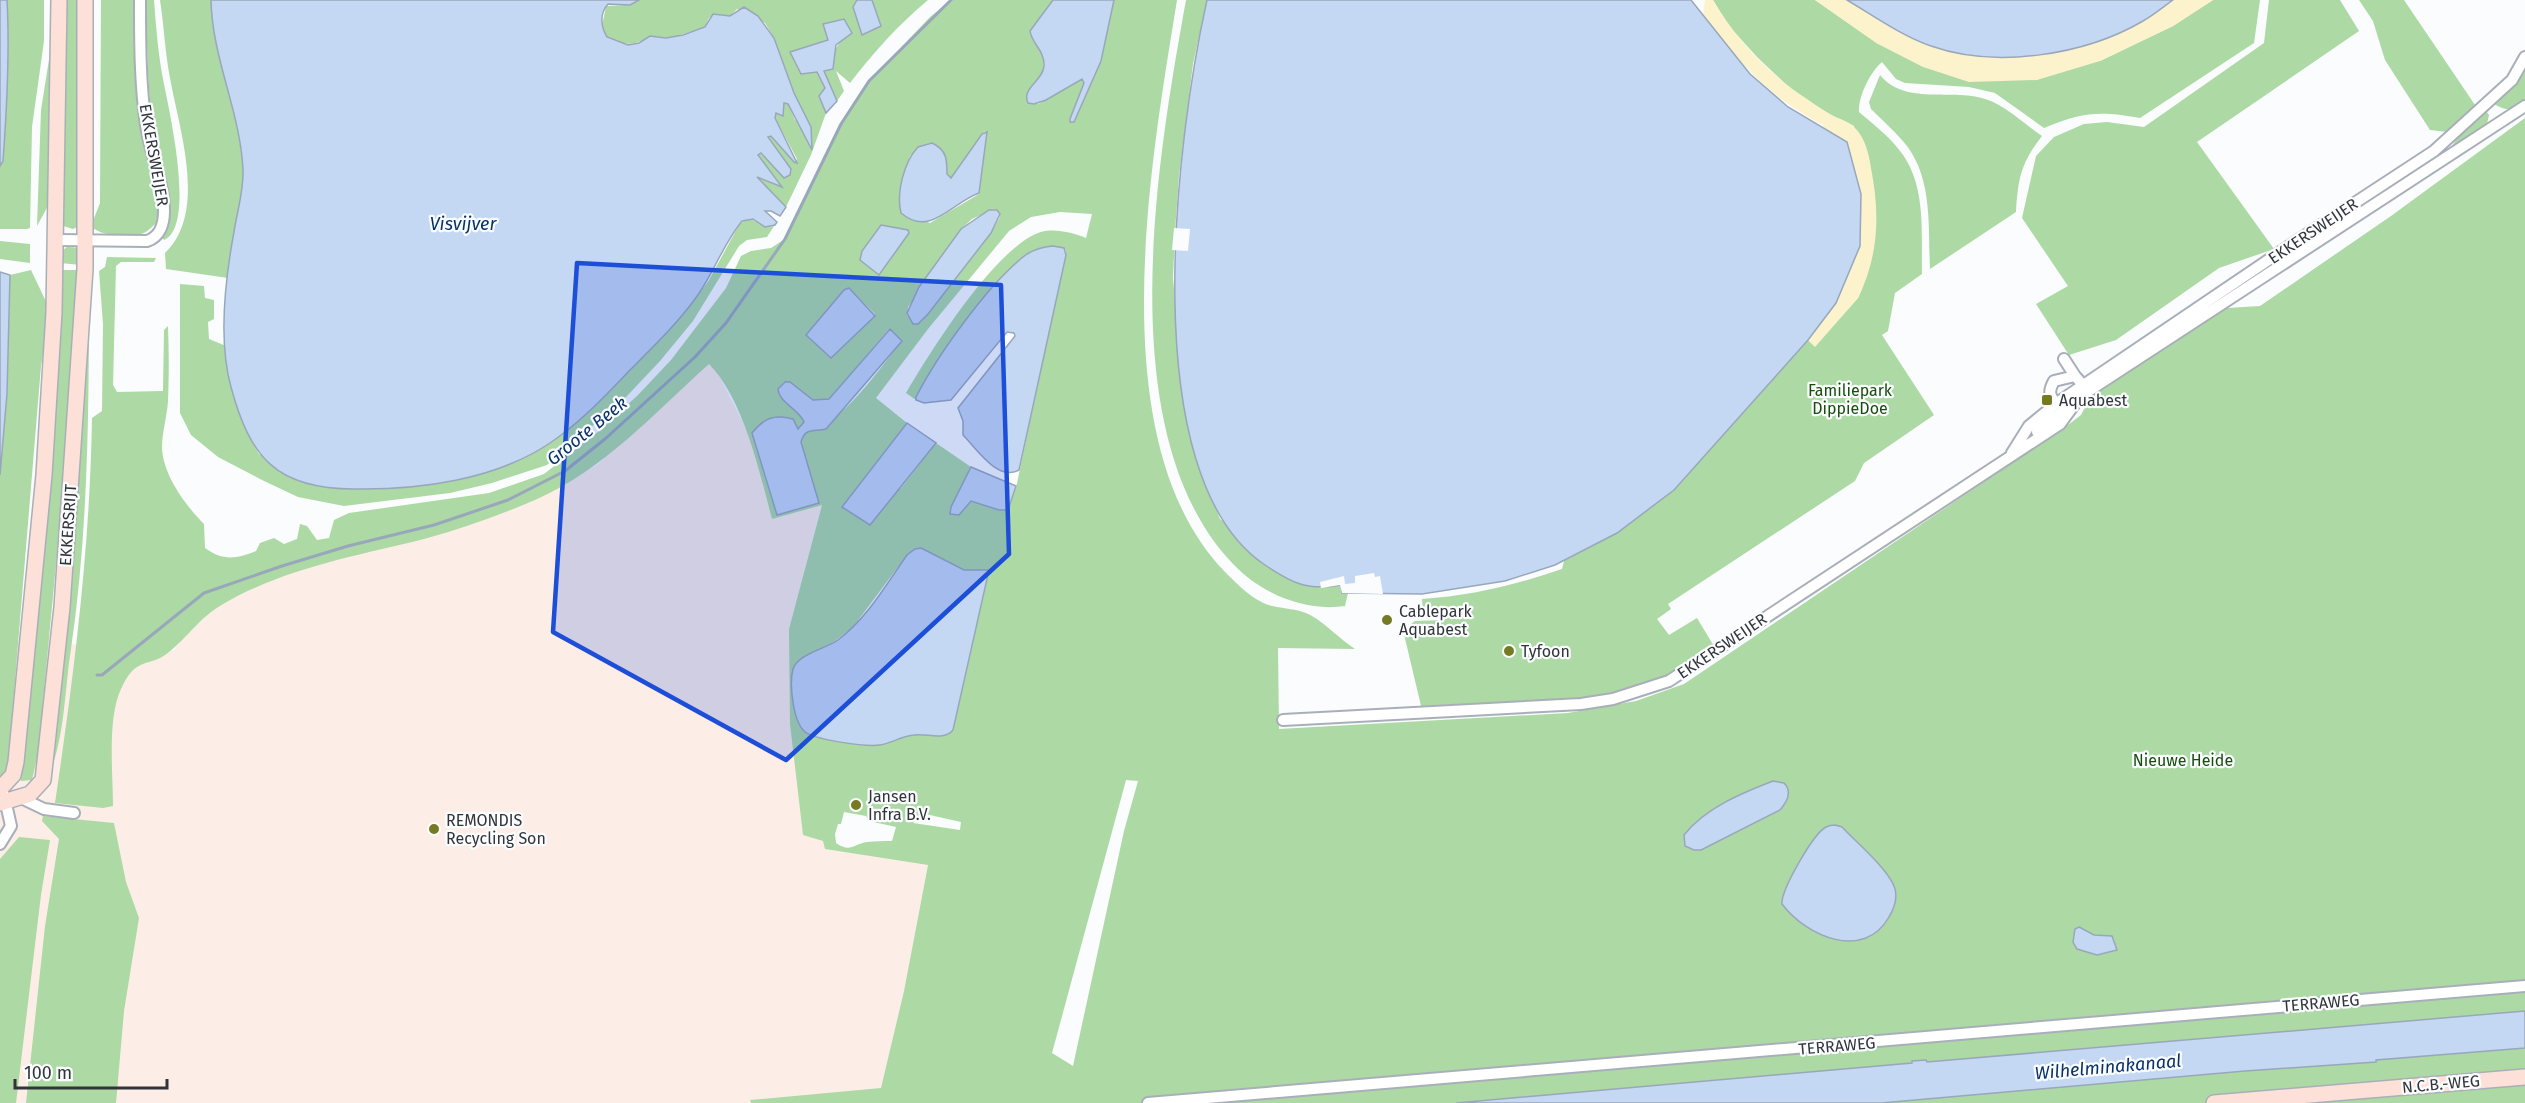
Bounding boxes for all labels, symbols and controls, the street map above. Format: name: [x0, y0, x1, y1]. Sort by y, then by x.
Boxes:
street label: EKKERSWEIJER: [136, 102, 172, 208]
street label: EKKERSWEIJER: [2265, 194, 2362, 268]
water label: Visvijver: [430, 213, 497, 235]
park label: Familiepark DippieDoe: [1808, 381, 1893, 418]
place label: Aquabest: [2059, 391, 2127, 410]
water label: Groote Beek: [542, 392, 632, 470]
marker: Aquabest: [2040, 393, 2054, 407]
street label: EKKERSRIJT: [56, 483, 80, 566]
place label: Cablepark Aquabest: [1399, 602, 1473, 639]
street label: EKKERSWEIJER: [1674, 609, 1771, 683]
marker: Cablepark Aquabest: [1380, 613, 1394, 627]
place label: Tyfoon: [1521, 642, 1570, 661]
marker: Tyfoon: [1502, 644, 1516, 658]
park label: Nieuwe Heide: [2133, 751, 2233, 770]
place label: Jansen Infra B.V.: [868, 787, 931, 824]
marker: Jansen Infra B.V.: [849, 798, 863, 812]
place label: REMONDIS Recycling Son: [446, 811, 546, 848]
marker: REMONDIS Recycling Son: [427, 822, 441, 836]
street label: TERRAWEG: [2282, 990, 2360, 1016]
street label: TERRAWEG: [1798, 1033, 1876, 1059]
water label: Wilhelminakanaal: [2034, 1050, 2182, 1084]
scale bar: [15, 1052, 166, 1090]
text: 100 m: [24, 1062, 72, 1084]
street label: N.C.B.-WEG: [2401, 1071, 2481, 1097]

